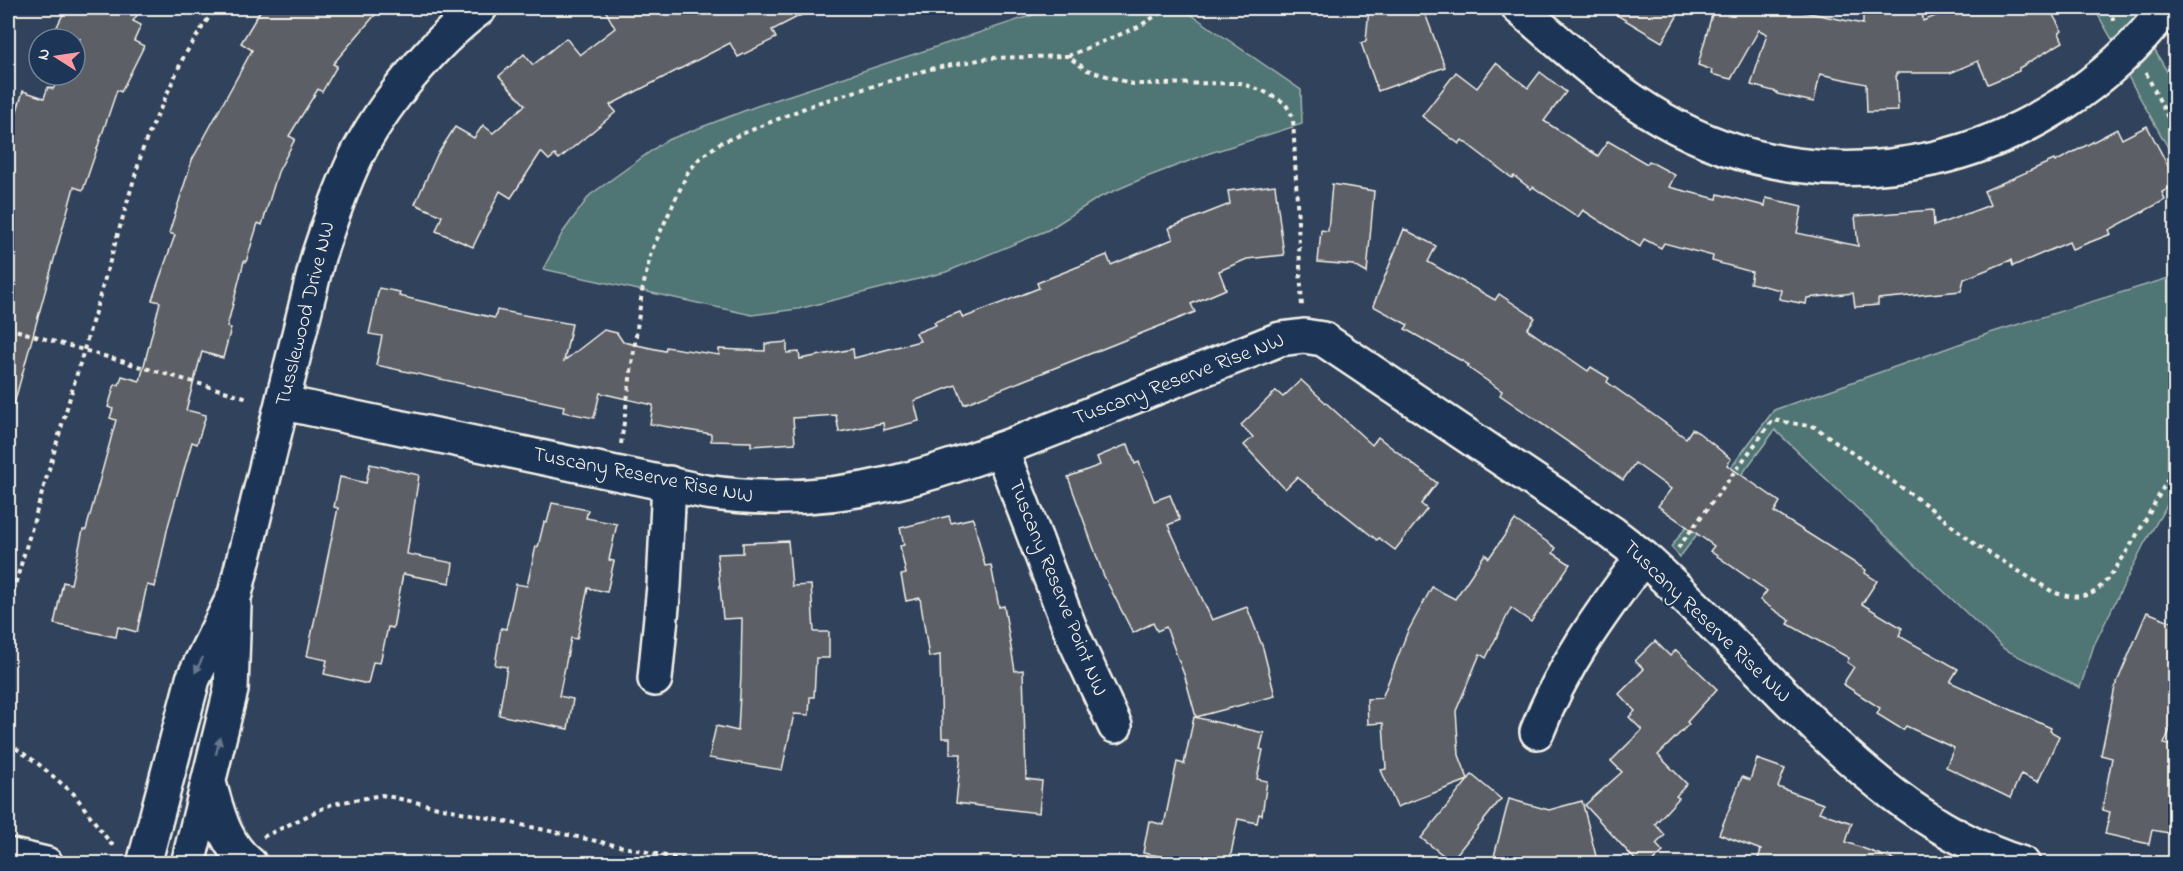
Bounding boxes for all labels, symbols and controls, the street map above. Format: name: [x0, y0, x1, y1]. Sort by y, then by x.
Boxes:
north arrow: [27, 27, 87, 87]
text: N: [31, 46, 57, 62]
street label: Tusslewood Drive NW: [269, 219, 343, 409]
street label: Tuscany Reserve Rise NW: [1069, 326, 1289, 436]
street label: Tuscany Reserve Rise NW: [530, 440, 756, 514]
street label: Tuscany Reserve Point NW: [998, 475, 1114, 702]
street label: Tuscany Reserve Rise NW: [1614, 534, 1797, 712]
one-way arrow: [195, 657, 204, 674]
one-way arrow: [213, 737, 223, 755]

